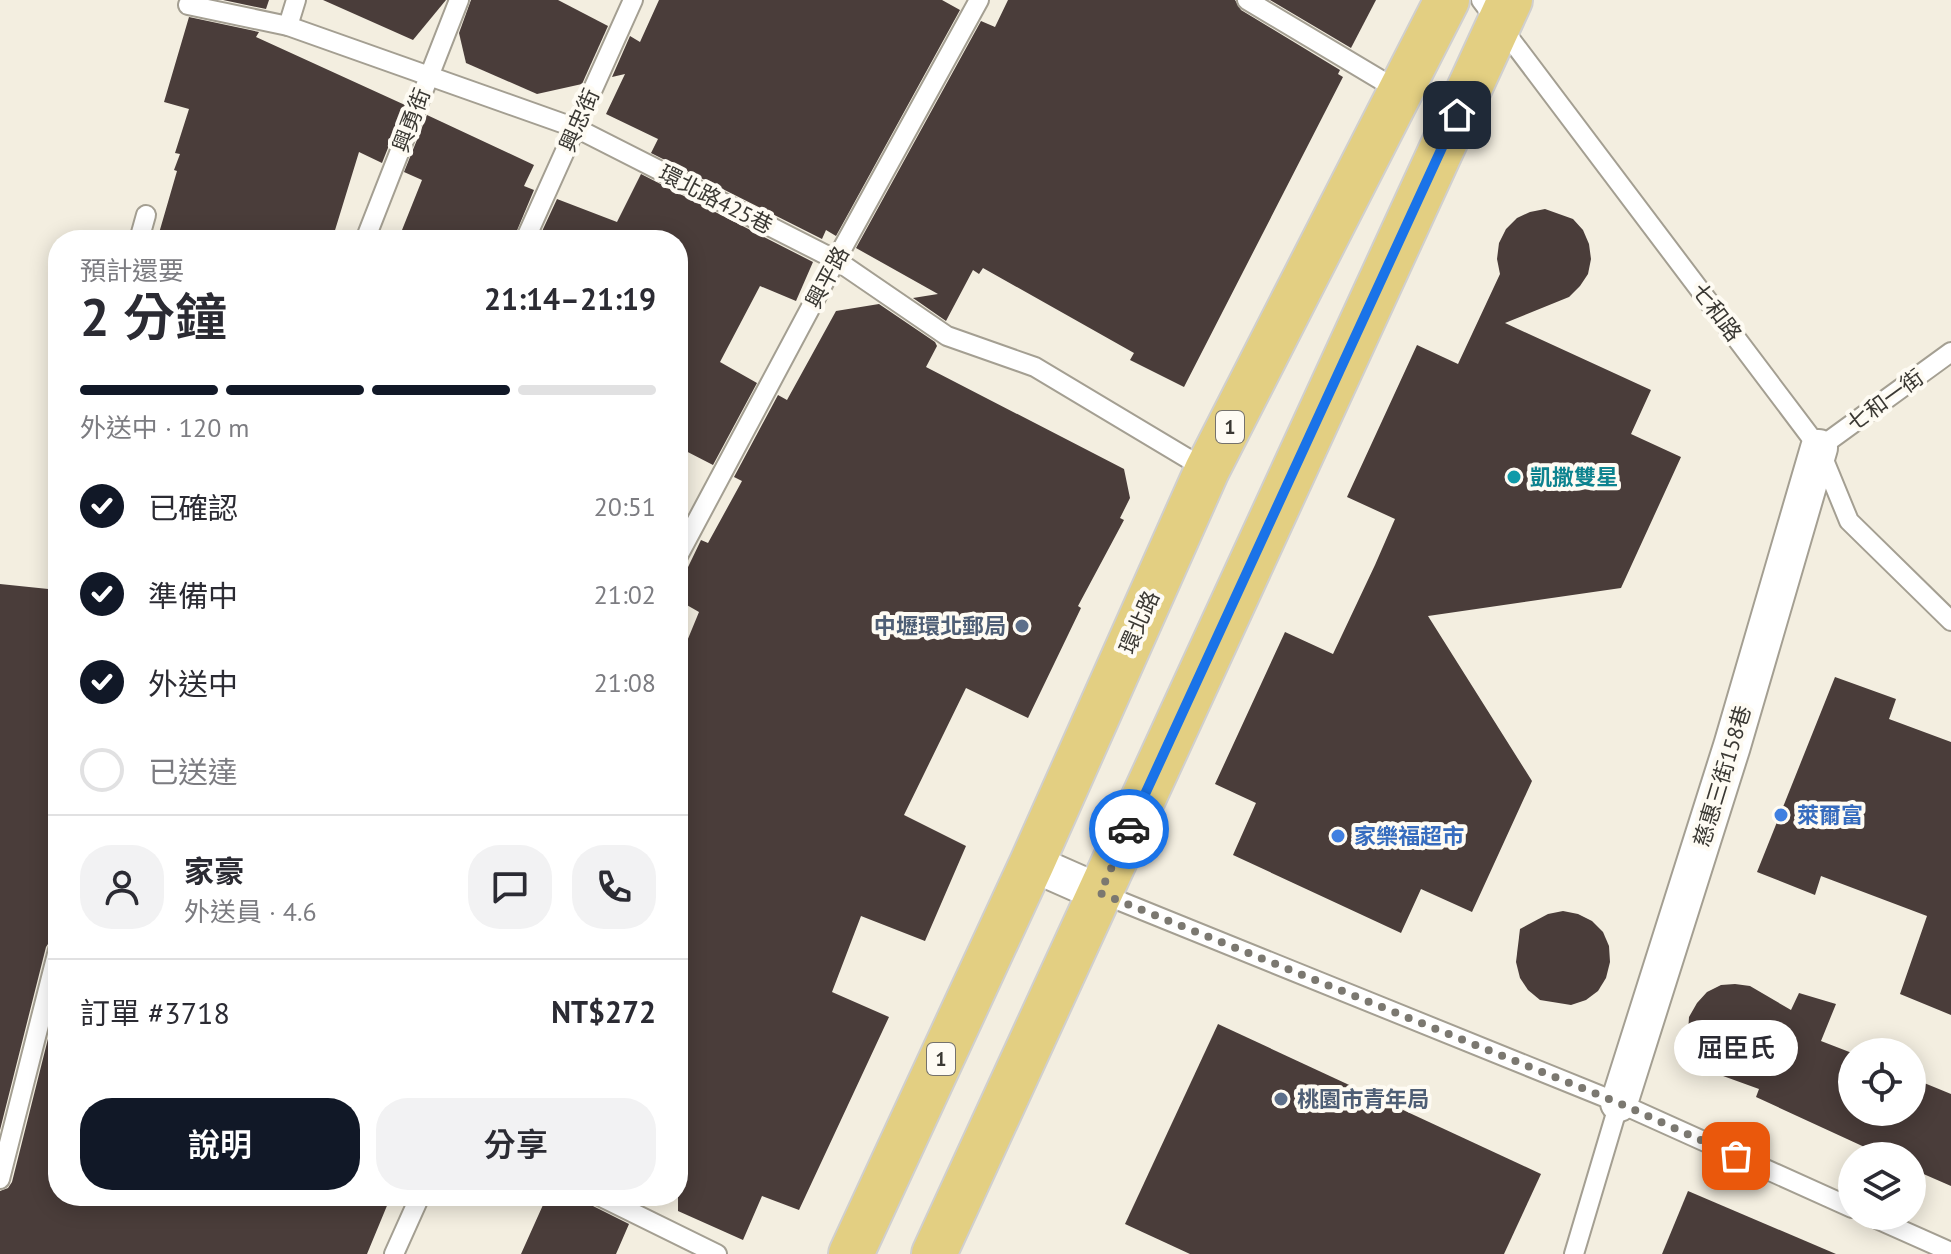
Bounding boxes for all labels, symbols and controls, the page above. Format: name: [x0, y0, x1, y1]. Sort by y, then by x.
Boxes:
pin: [1423, 81, 1491, 149]
street label: 興勇街: [386, 84, 436, 156]
street label: 興忠街: [553, 84, 605, 156]
icon: home: [1435, 93, 1479, 137]
street label: 環北路425巷: [654, 158, 778, 240]
street label: 興平路: [799, 241, 855, 313]
text: 預計還要: [80, 254, 184, 287]
street label: 七和路: [1686, 277, 1748, 347]
text: 21:14–21:19: [484, 279, 656, 318]
text: 2 分鐘: [80, 283, 227, 350]
street label: 七和一街: [1841, 363, 1929, 437]
text: 外送中 · 120 m: [80, 411, 249, 444]
road number: 1: [1216, 411, 1244, 443]
place label: 凱撒雙星: [1530, 463, 1618, 491]
marker: 凱撒雙星: [1505, 468, 1523, 486]
icon: check: [80, 484, 124, 528]
text: 已確認: [148, 488, 238, 527]
text: 20:51: [594, 490, 656, 523]
icon: check: [80, 572, 124, 616]
text: 準備中: [148, 576, 238, 615]
text: 21:02: [594, 578, 656, 611]
street label: 環北路: [1113, 586, 1165, 658]
place label: 中壢環北郵局: [874, 612, 1006, 640]
marker: 中壢環北郵局: [1013, 617, 1031, 635]
icon: check: [80, 660, 124, 704]
text: 外送中: [148, 664, 238, 703]
text: 21:08: [594, 666, 656, 699]
street label: 慈惠三街158巷: [1687, 702, 1757, 850]
text: 已送達: [148, 752, 238, 791]
courier: [1089, 789, 1169, 869]
place label: 萊爾富: [1797, 801, 1863, 829]
marker: 萊爾富: [1772, 806, 1790, 824]
icon: car: [1107, 807, 1151, 851]
place label: 家樂福超市: [1354, 822, 1464, 850]
marker: 家樂福超市: [1329, 827, 1347, 845]
button: person: [80, 845, 164, 929]
button: chat: [468, 845, 552, 929]
button: phone: [572, 845, 656, 929]
text: 家豪: [184, 851, 244, 890]
text: 外送員 · 4.6: [184, 895, 317, 928]
text: NT$272: [551, 992, 656, 1031]
text: 訂單 #3718: [80, 993, 230, 1032]
callout: 屈臣氏: [1674, 1020, 1798, 1076]
text: 屈臣氏: [1697, 1031, 1775, 1064]
map controls: [1838, 1038, 1926, 1230]
button: locate: [1838, 1038, 1926, 1126]
road number: 1: [927, 1043, 955, 1075]
place label: 桃園市青年局: [1297, 1085, 1429, 1113]
marker: 桃園市青年局: [1272, 1090, 1290, 1108]
button: 說明: [80, 1098, 360, 1190]
button: 分享: [376, 1098, 656, 1190]
pin: [1702, 1122, 1770, 1190]
icon: bag: [1714, 1134, 1758, 1178]
button: layers: [1838, 1142, 1926, 1230]

